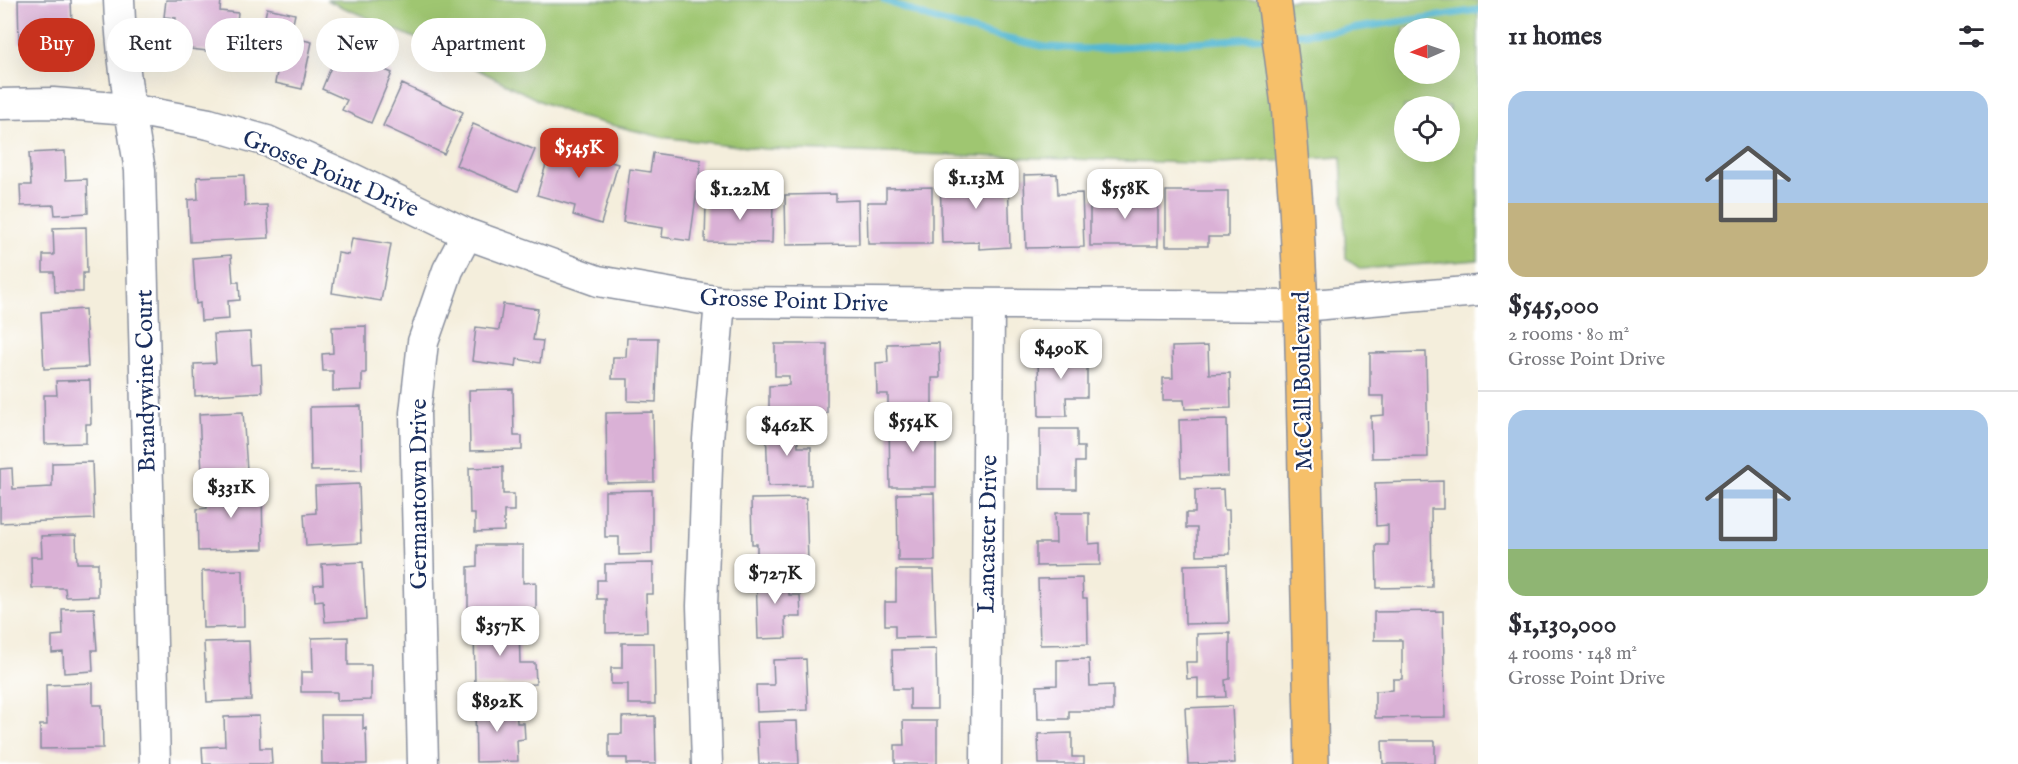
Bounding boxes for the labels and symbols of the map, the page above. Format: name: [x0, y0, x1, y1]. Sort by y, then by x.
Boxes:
north arrow: [1394, 18, 1460, 84]
street label: Grosse Point Drive: [237, 123, 423, 226]
pin: $545K: [537, 128, 621, 179]
pin: $1.13M: [927, 159, 1025, 210]
pin: $558K: [1083, 169, 1167, 220]
pin: $1.22M: [691, 170, 789, 221]
street label: Grosse Point Drive: [699, 283, 889, 320]
street label: Brandywine Court: [129, 289, 164, 473]
street label: McCall Boulevard: [1286, 291, 1321, 471]
pin: $490K: [1019, 329, 1103, 380]
street label: Germantown Drive: [404, 398, 435, 590]
pin: $554K: [871, 402, 955, 453]
pin: $462K: [745, 406, 829, 457]
street label: Lancaster Drive: [972, 455, 1005, 614]
pin: $331K: [189, 468, 273, 519]
pin: $727K: [733, 554, 817, 605]
pin: $357K: [458, 606, 542, 657]
pin: $892K: [455, 682, 539, 733]

